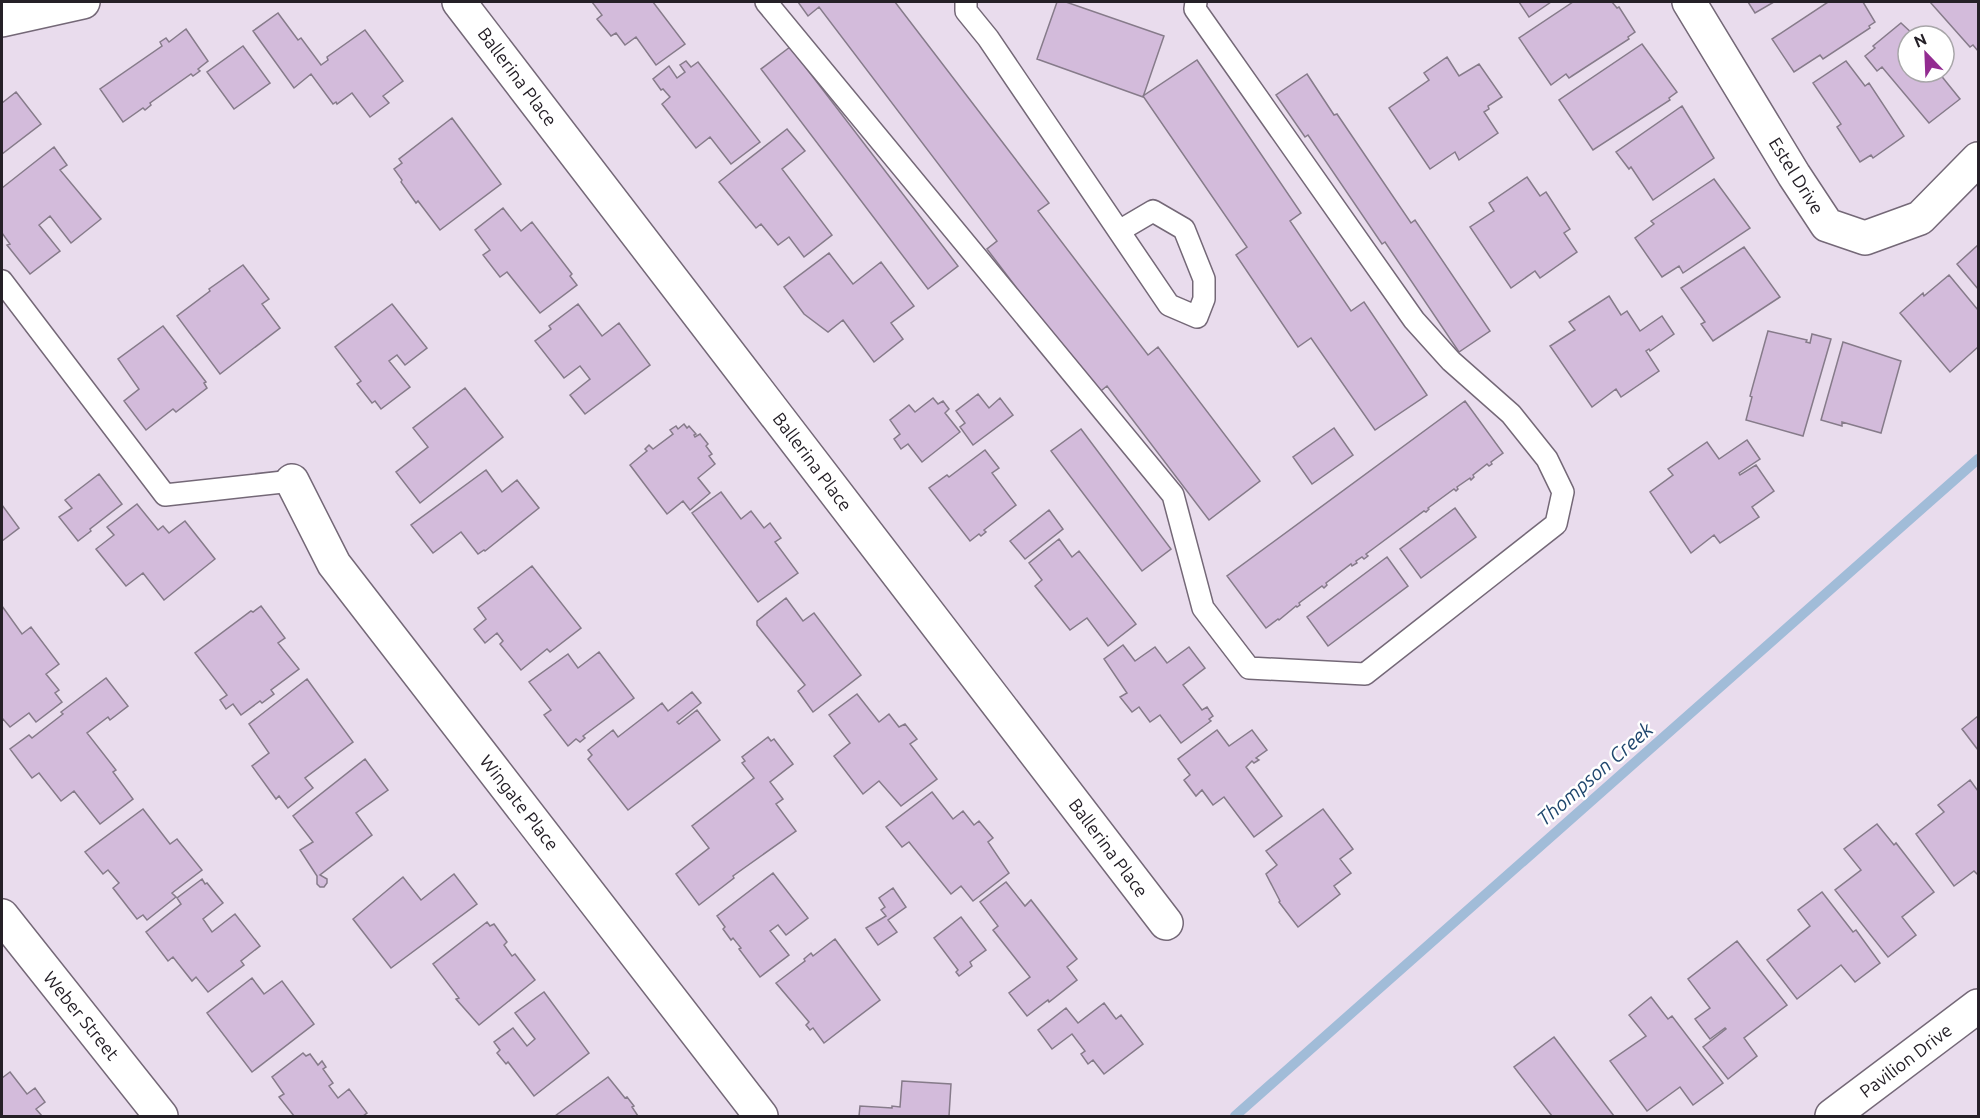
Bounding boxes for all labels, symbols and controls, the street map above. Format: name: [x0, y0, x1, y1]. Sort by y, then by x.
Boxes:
street label: Ballerina Place: [474, 23, 561, 130]
north arrow: [1896, 24, 1956, 84]
text: N: [1911, 30, 1929, 51]
street label: Estel Drive: [1766, 134, 1828, 217]
street label: Ballerina Place: [769, 408, 856, 515]
water label: Thompson Creek: [1532, 717, 1658, 830]
street label: Wingate Place: [476, 751, 563, 854]
street label: Ballerina Place: [1065, 794, 1152, 901]
street label: Weber Street: [40, 967, 124, 1064]
street label: Pavilion Drive: [1856, 1019, 1955, 1101]

